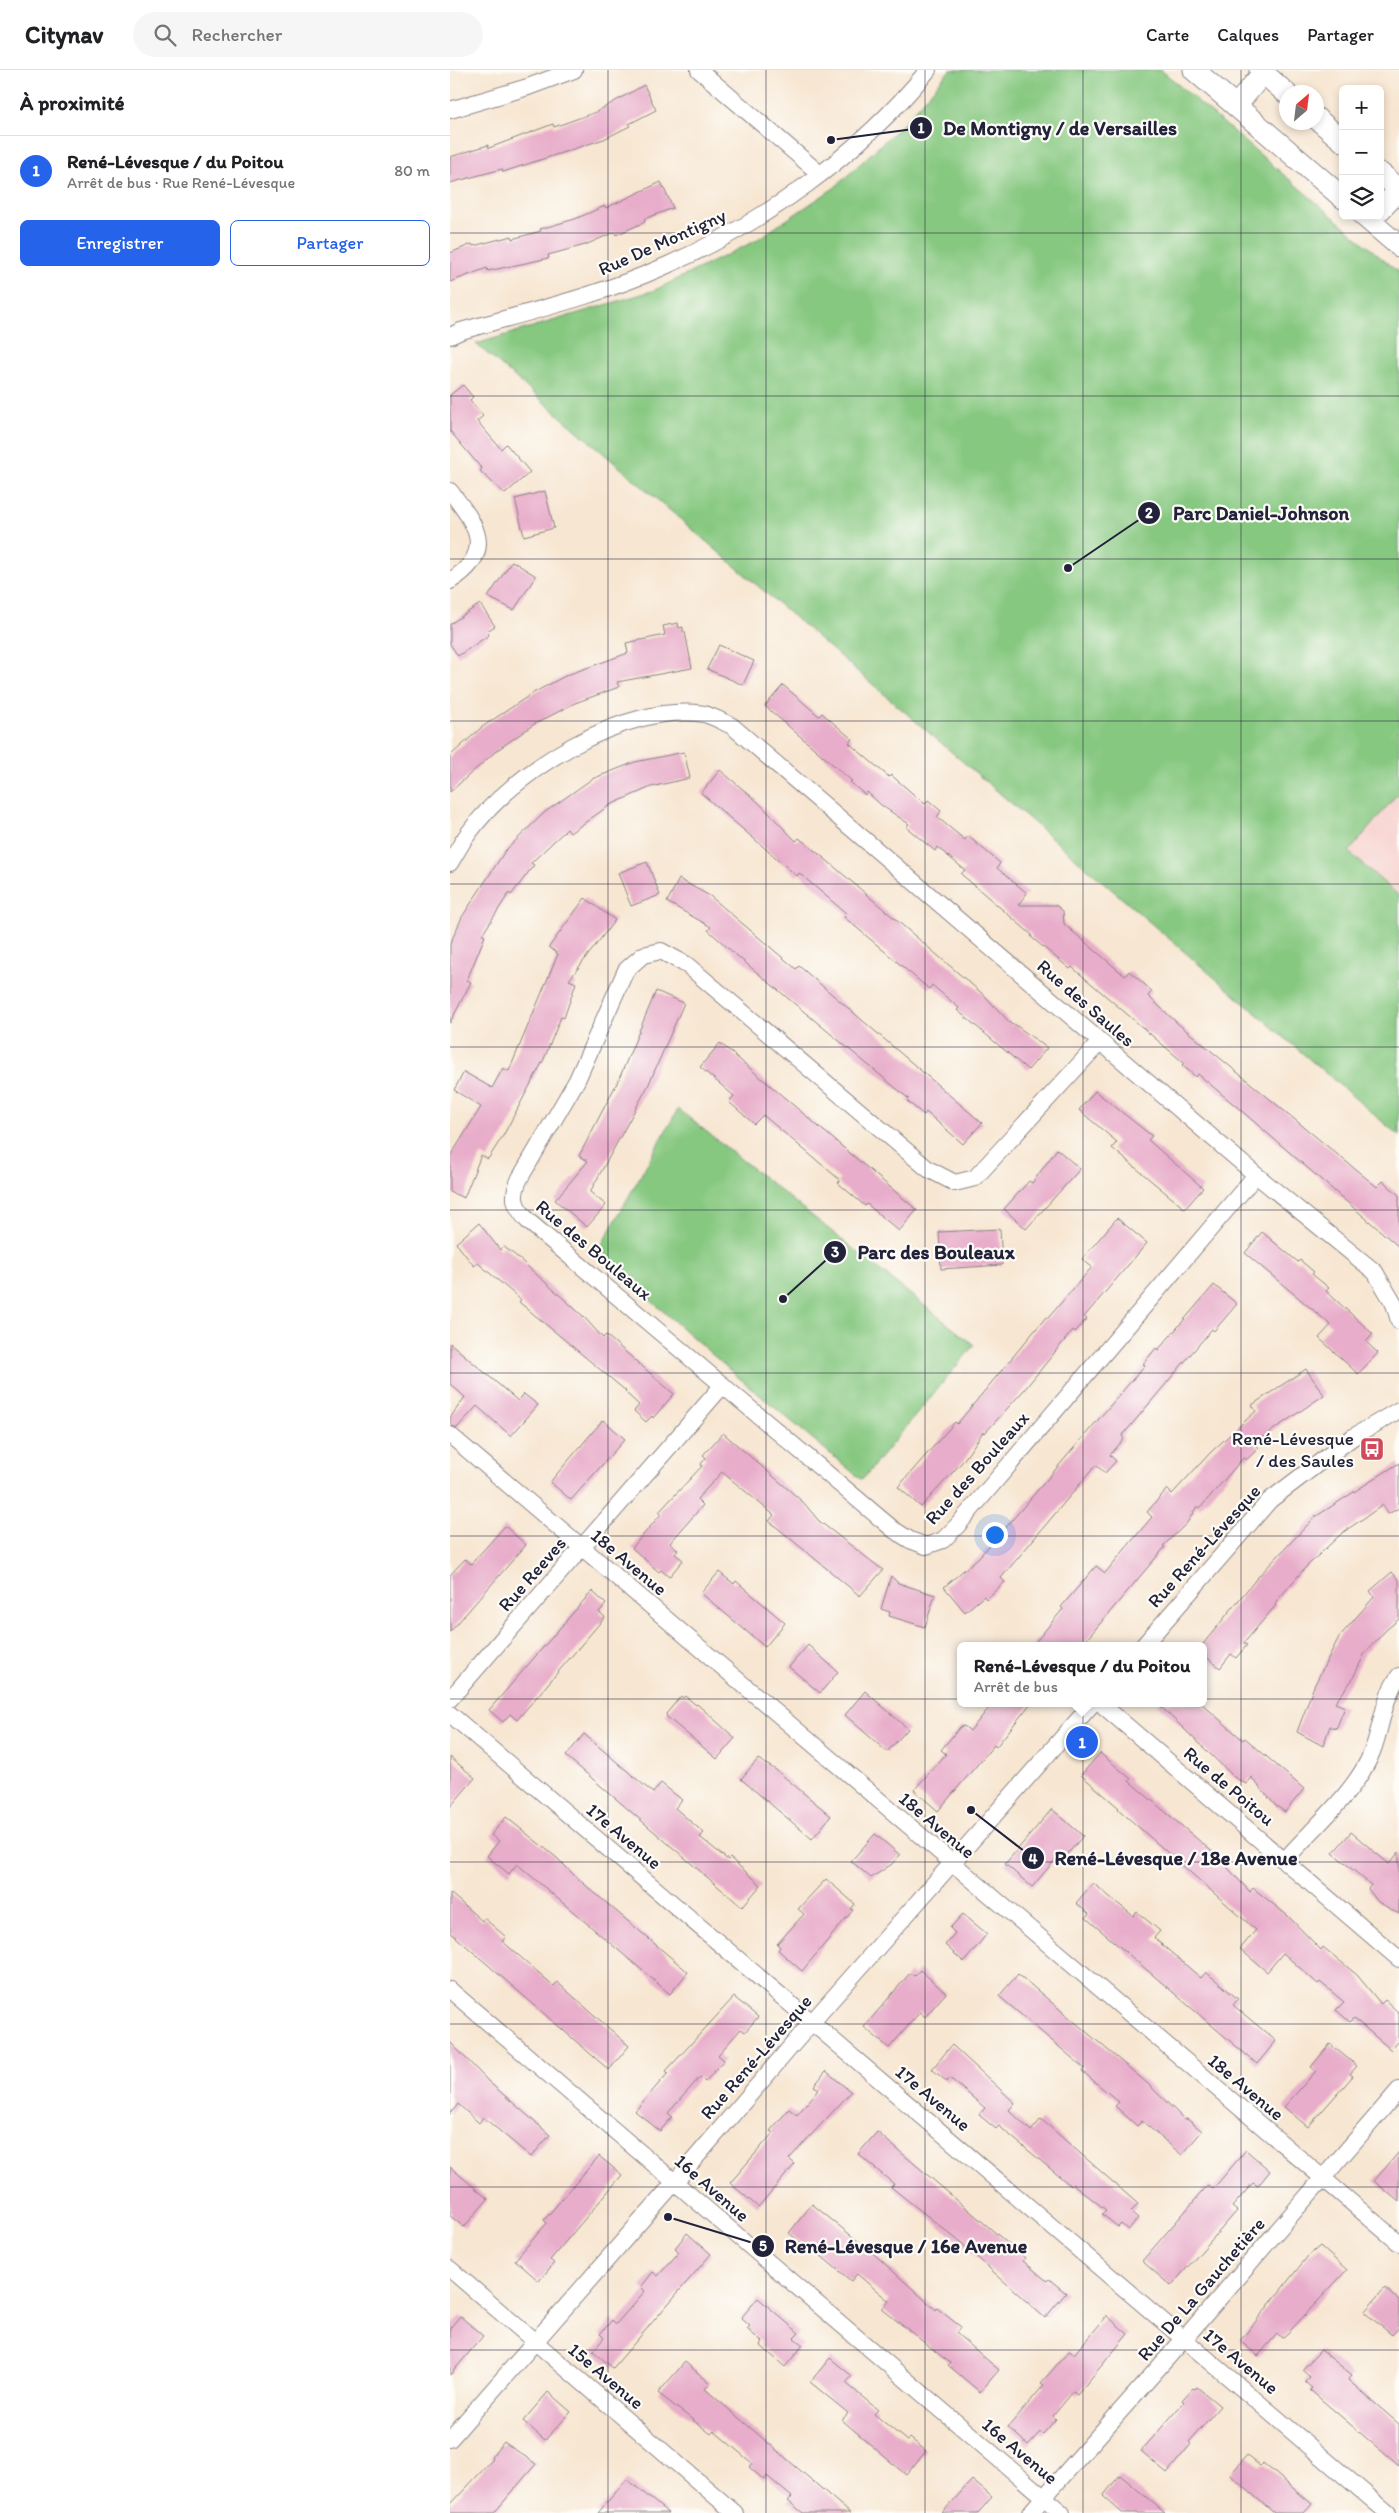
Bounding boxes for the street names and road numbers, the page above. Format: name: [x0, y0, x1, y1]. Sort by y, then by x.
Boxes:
street label: Rue De Montigny: [595, 204, 730, 280]
street label: Rue des Saules: [1033, 954, 1139, 1052]
street label: Rue des Bouleaux: [531, 1195, 657, 1306]
street label: Rue des Bouleaux: [920, 1406, 1034, 1529]
street label: Rue René-Lévesque: [1143, 1480, 1265, 1612]
street label: 18e Avenue: [586, 1524, 672, 1600]
street label: Rue Reeves: [493, 1532, 571, 1616]
street label: Rue de Poitou: [1179, 1741, 1279, 1831]
street label: 18e Avenue: [894, 1787, 980, 1863]
street label: 17e Avenue: [582, 1798, 666, 1874]
street label: Rue René-Lévesque: [696, 1990, 816, 2124]
street label: 18e Avenue: [1203, 2049, 1289, 2125]
street label: 17e Avenue: [891, 2060, 975, 2136]
street label: 16e Avenue: [670, 2149, 754, 2227]
street label: Rue De La Gauchetière: [1132, 2212, 1270, 2366]
street label: 17e Avenue: [1199, 2323, 1283, 2399]
street label: 15e Avenue: [564, 2338, 648, 2414]
street label: 16e Avenue: [977, 2413, 1063, 2489]

